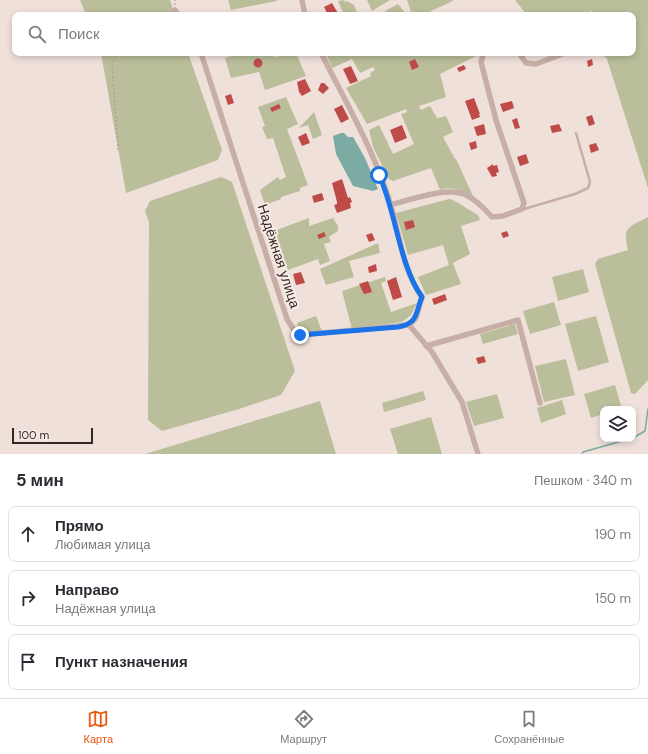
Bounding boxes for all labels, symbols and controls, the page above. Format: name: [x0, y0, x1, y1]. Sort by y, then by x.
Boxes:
search box: [12, 12, 636, 56]
icon: search: [26, 23, 48, 45]
text: Поиск: [58, 24, 100, 44]
route start: [370, 166, 388, 184]
street label: Надёжная улица: [254, 202, 304, 311]
route end: [291, 326, 309, 344]
map controls: [600, 406, 636, 442]
button: layers: [600, 406, 636, 442]
scale bar: [12, 426, 93, 445]
text: 100 m: [18, 428, 49, 442]
text: 5 мин: [16, 469, 64, 491]
text: Пешком · 340 m: [534, 472, 632, 489]
text: Прямо: [55, 516, 104, 536]
icon: ahead: [17, 523, 39, 545]
text: 190 m: [595, 526, 631, 543]
text: Любимая улица: [55, 536, 150, 553]
text: Направо: [55, 580, 119, 600]
icon: right: [17, 587, 39, 609]
text: 150 m: [595, 590, 631, 607]
text: Надёжная улица: [55, 600, 156, 617]
icon: arrive: [17, 651, 39, 673]
text: Пункт назначения: [55, 652, 188, 672]
tab: Карта: [84, 708, 113, 746]
tab: Маршрут: [280, 708, 327, 746]
tab: Сохранённые: [494, 708, 564, 746]

